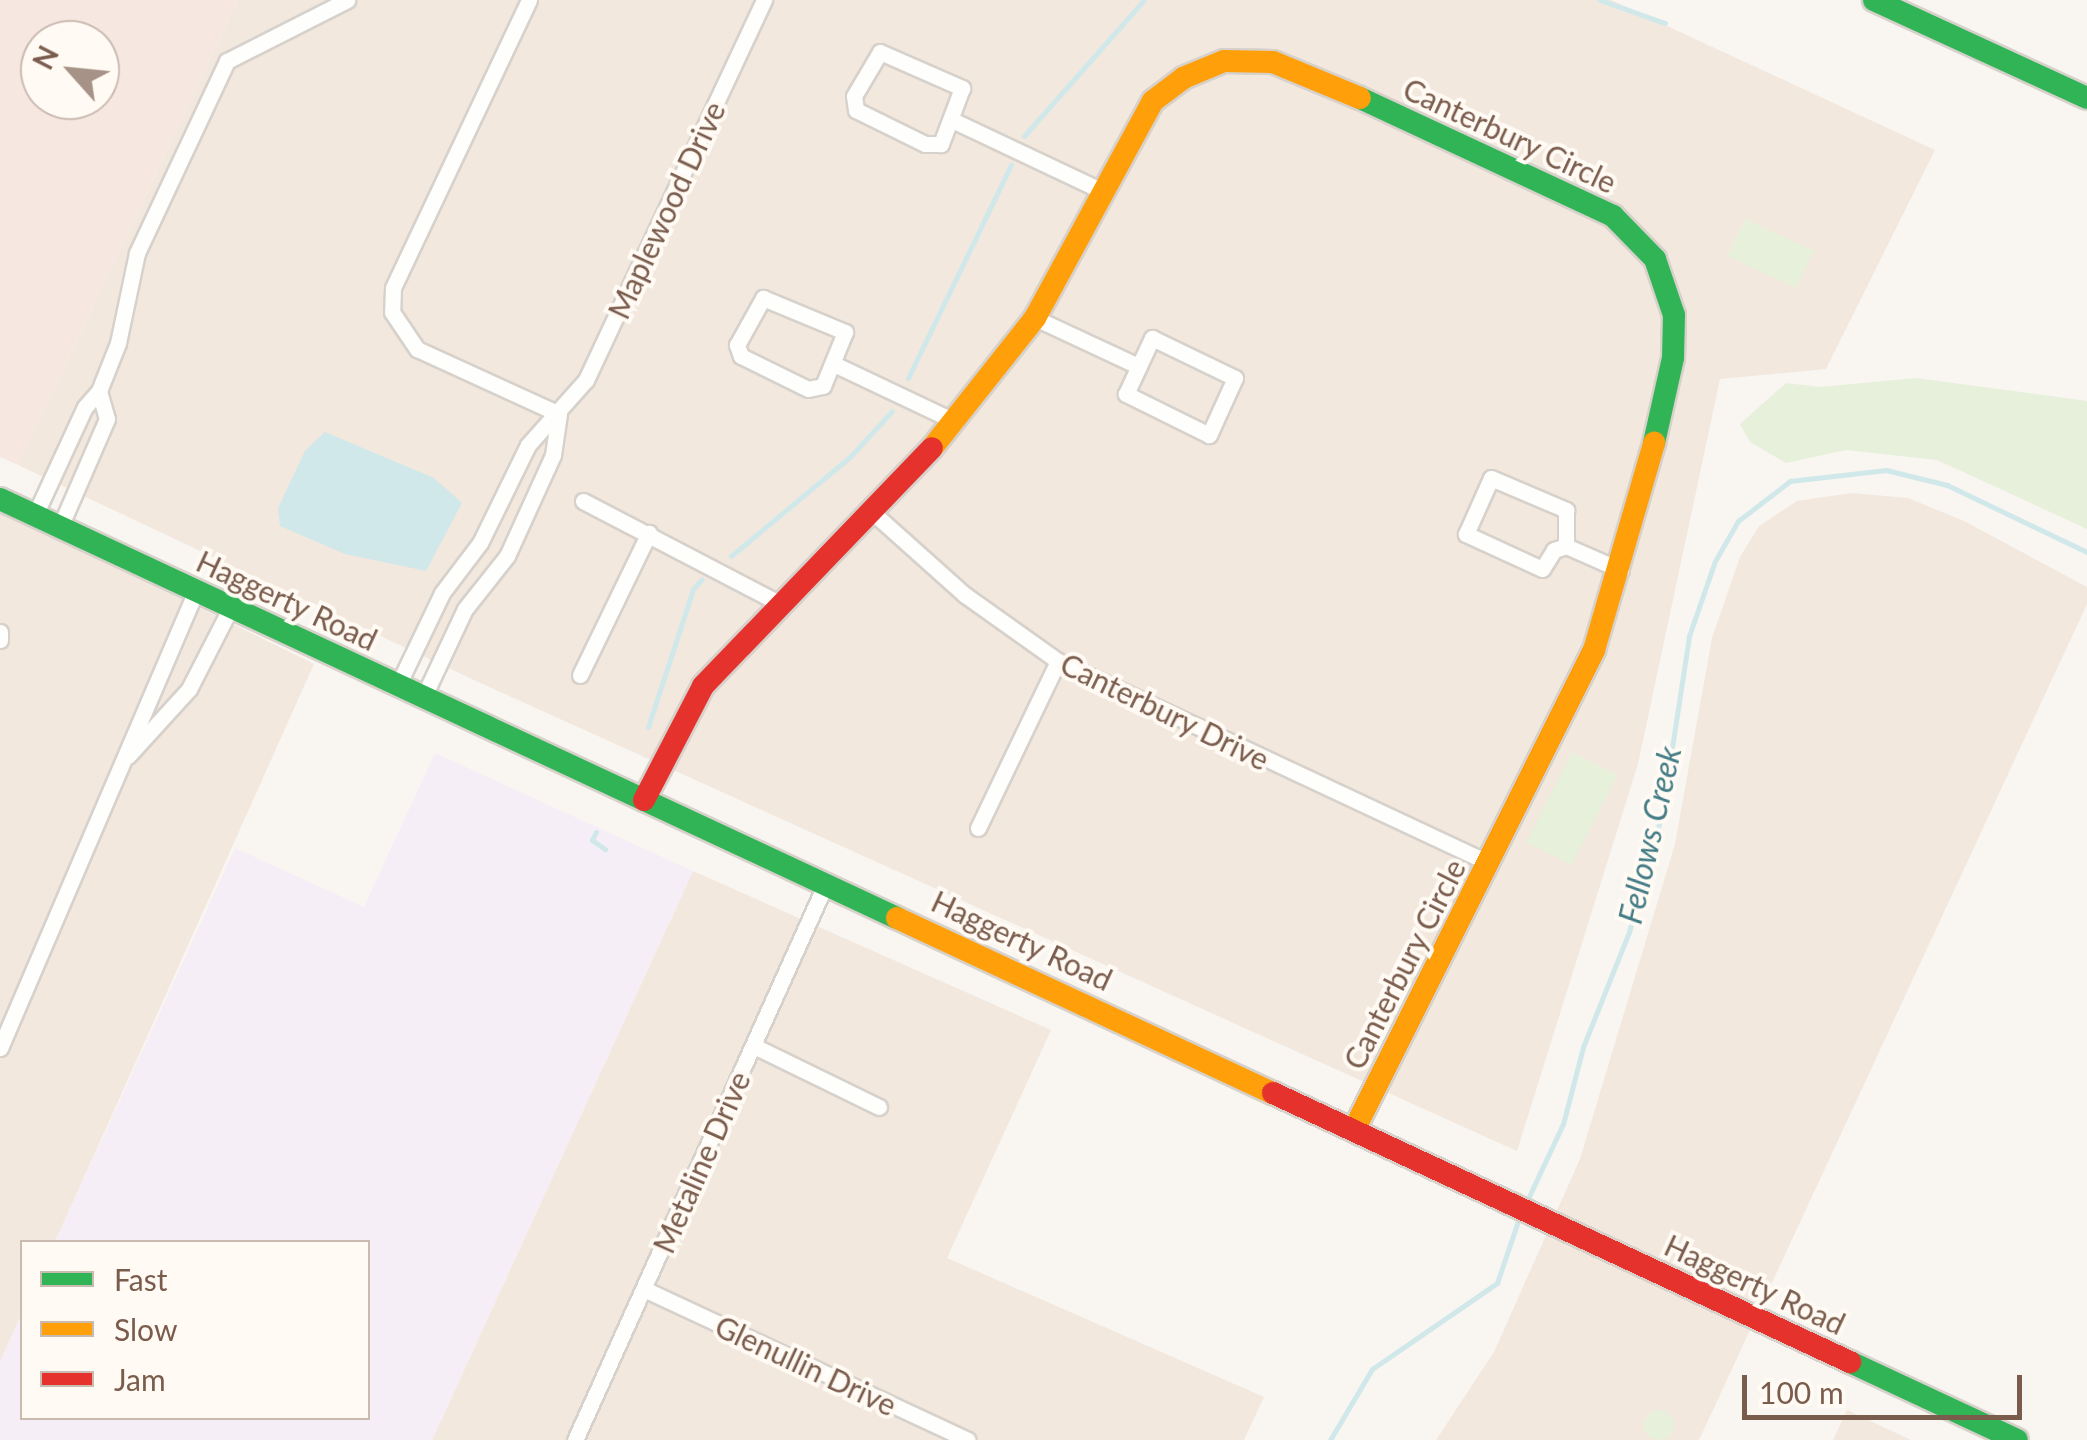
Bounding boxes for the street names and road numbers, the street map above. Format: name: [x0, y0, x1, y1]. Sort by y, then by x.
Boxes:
street label: Canterbury Circle: [1398, 70, 1622, 200]
street label: Maplewood Drive: [600, 96, 732, 324]
street label: Haggerty Road: [191, 542, 383, 658]
street label: Canterbury Drive: [1055, 645, 1275, 777]
street label: Canterbury Circle: [1335, 853, 1473, 1075]
street label: Haggerty Road: [926, 882, 1118, 998]
street label: Metaline Drive: [645, 1066, 757, 1258]
street label: Haggerty Road: [1659, 1226, 1851, 1342]
street label: Glenullin Drive: [710, 1307, 902, 1423]

